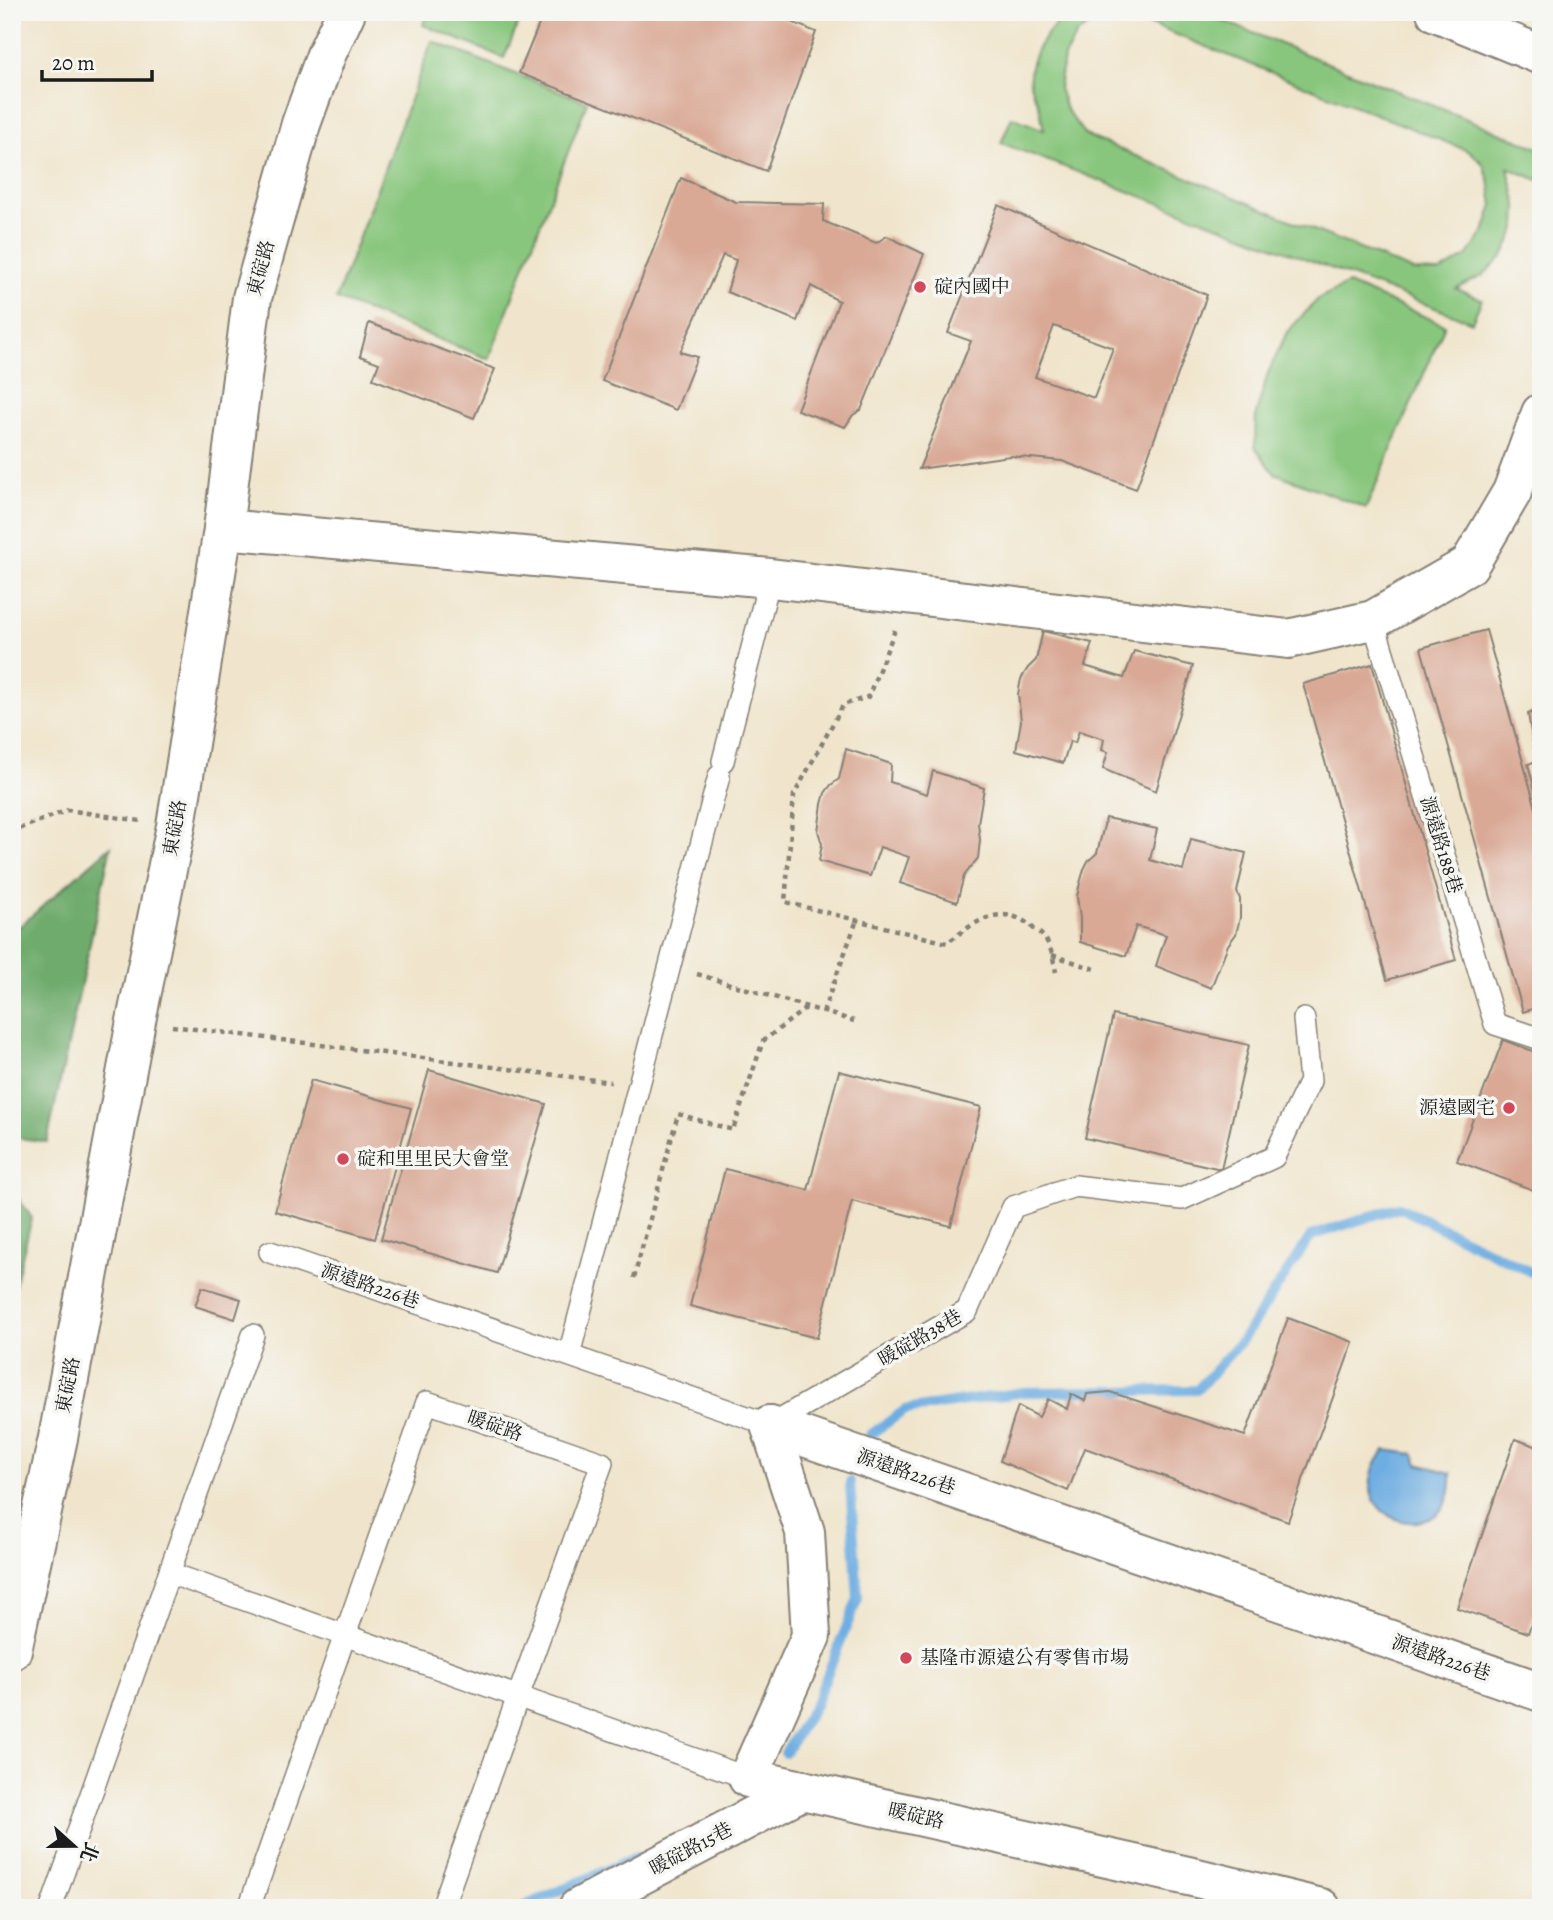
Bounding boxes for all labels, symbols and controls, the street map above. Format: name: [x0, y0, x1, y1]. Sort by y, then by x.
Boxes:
scale bar: [42, 38, 152, 82]
text: 20 m: [52, 49, 95, 77]
street label: 東碇路: [241, 237, 281, 299]
place label: 碇內國中: [934, 274, 1010, 300]
marker: 碇內國中: [912, 279, 928, 295]
street label: 源遠路188巷: [1414, 793, 1468, 897]
street label: 東碇路: [157, 798, 193, 858]
place label: 源遠國宅: [1419, 1095, 1495, 1121]
marker: 源遠國宅: [1501, 1100, 1517, 1116]
place label: 碇和里里民大會堂: [357, 1146, 509, 1172]
marker: 碇和里里民大會堂: [335, 1151, 351, 1167]
street label: 源遠路226巷: [317, 1257, 423, 1315]
street label: 暖碇路38巷: [873, 1303, 967, 1373]
street label: 東碇路: [50, 1355, 86, 1415]
street label: 暖碇路: [464, 1404, 526, 1448]
street label: 源遠路226巷: [853, 1443, 959, 1501]
street label: 源遠路226巷: [1388, 1629, 1494, 1687]
place label: 基隆市源遠公有零售市場: [920, 1645, 1129, 1671]
marker: 基隆市源遠公有零售市場: [898, 1650, 914, 1666]
street label: 暖碇路: [885, 1797, 947, 1835]
north arrow: [38, 1812, 108, 1882]
street label: 暖碇路15巷: [645, 1816, 737, 1882]
text: 北: [73, 1838, 104, 1865]

